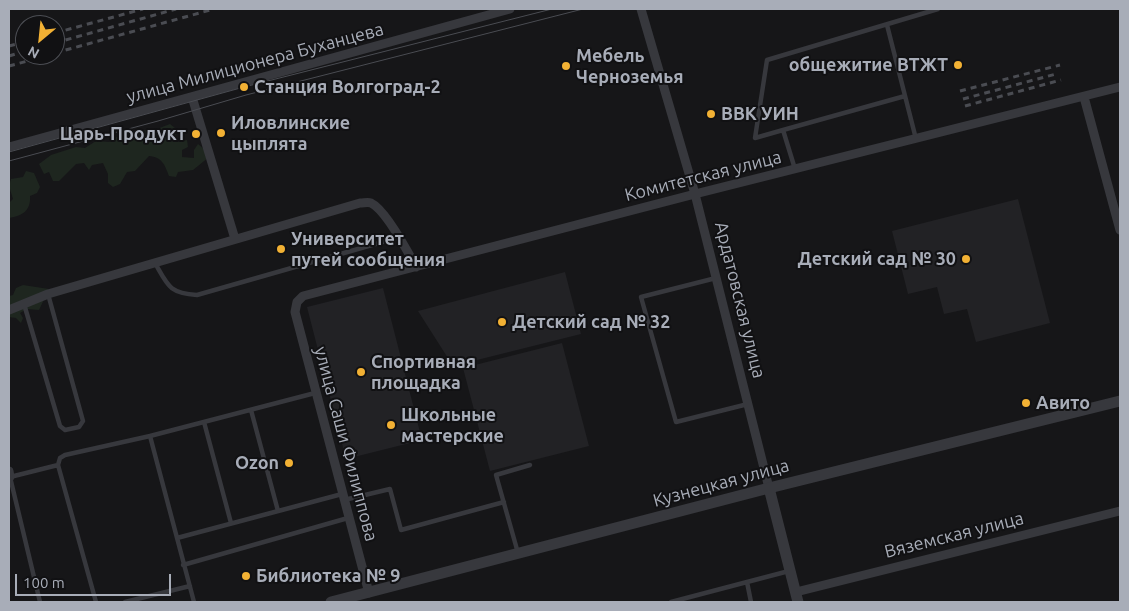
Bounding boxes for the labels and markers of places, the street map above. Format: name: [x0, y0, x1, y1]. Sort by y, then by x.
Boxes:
place label: Мебель Черноземья: [576, 45, 684, 88]
place label: общежитие ВТЖТ: [789, 54, 948, 76]
marker: общежитие ВТЖТ: [952, 59, 964, 71]
marker: Мебель Черноземья: [560, 60, 572, 72]
place label: Станция Волгоград-2: [254, 76, 441, 98]
marker: Станция Волгоград-2: [238, 81, 250, 93]
place label: ВВК УИН: [721, 103, 799, 125]
marker: ВВК УИН: [705, 108, 717, 120]
place label: Иловлинские цыплята: [231, 112, 350, 154]
place label: Царь-Продукт: [60, 123, 186, 145]
marker: Иловлинские цыплята: [215, 127, 227, 139]
marker: Царь-Продукт: [190, 128, 202, 140]
place label: Университет путей сообщения: [291, 228, 445, 270]
marker: Университет путей сообщения: [275, 243, 287, 255]
place label: Детский сад № 30: [798, 248, 956, 270]
marker: Детский сад № 30: [960, 253, 972, 265]
place label: Детский сад № 32: [512, 311, 670, 333]
marker: Детский сад № 32: [496, 316, 508, 328]
place label: Спортивная площадка: [371, 351, 476, 394]
marker: Спортивная площадка: [355, 366, 367, 378]
place label: Авито: [1036, 392, 1090, 414]
marker: Авито: [1020, 397, 1032, 409]
place label: Школьные мастерские: [401, 404, 504, 446]
marker: Школьные мастерские: [385, 419, 397, 431]
place label: Ozon: [235, 452, 279, 474]
marker: Ozon: [283, 457, 295, 469]
place label: Библиотека № 9: [256, 565, 400, 587]
marker: Библиотека № 9: [240, 570, 252, 582]

